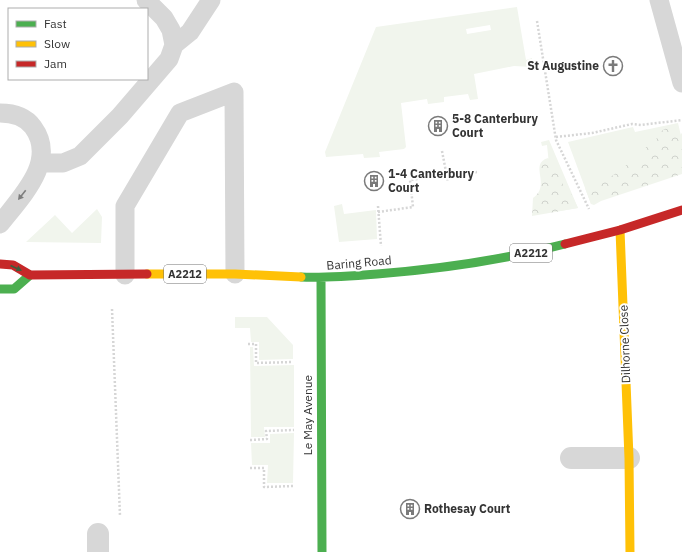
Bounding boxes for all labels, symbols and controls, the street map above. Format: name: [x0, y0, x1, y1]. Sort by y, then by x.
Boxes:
legend: [8, 8, 148, 80]
text: Fast: [44, 16, 67, 31]
text: Slow: [44, 36, 70, 51]
church icon: St Augustine: [602, 55, 624, 77]
text: Jam: [44, 56, 67, 71]
place label: St Augustine: [527, 58, 599, 73]
place label: 5-8 Canterbury Court: [452, 111, 538, 140]
building icon: 5-8 Canterbury Court: [427, 115, 449, 137]
place label: 1-4 Canterbury Court: [388, 166, 474, 195]
building icon: 1-4 Canterbury Court: [363, 170, 385, 192]
one-way arrow: [18, 189, 27, 200]
road number: A2212: [510, 244, 552, 262]
street label: Baring Road: [326, 252, 392, 273]
one-way arrow: [10, 265, 22, 271]
road number: A2212: [164, 265, 206, 283]
street label: Dilhorne Close: [616, 304, 633, 383]
street label: Le May Avenue: [300, 374, 315, 455]
building icon: Rothesay Court: [399, 498, 421, 520]
place label: Rothesay Court: [424, 501, 511, 516]

